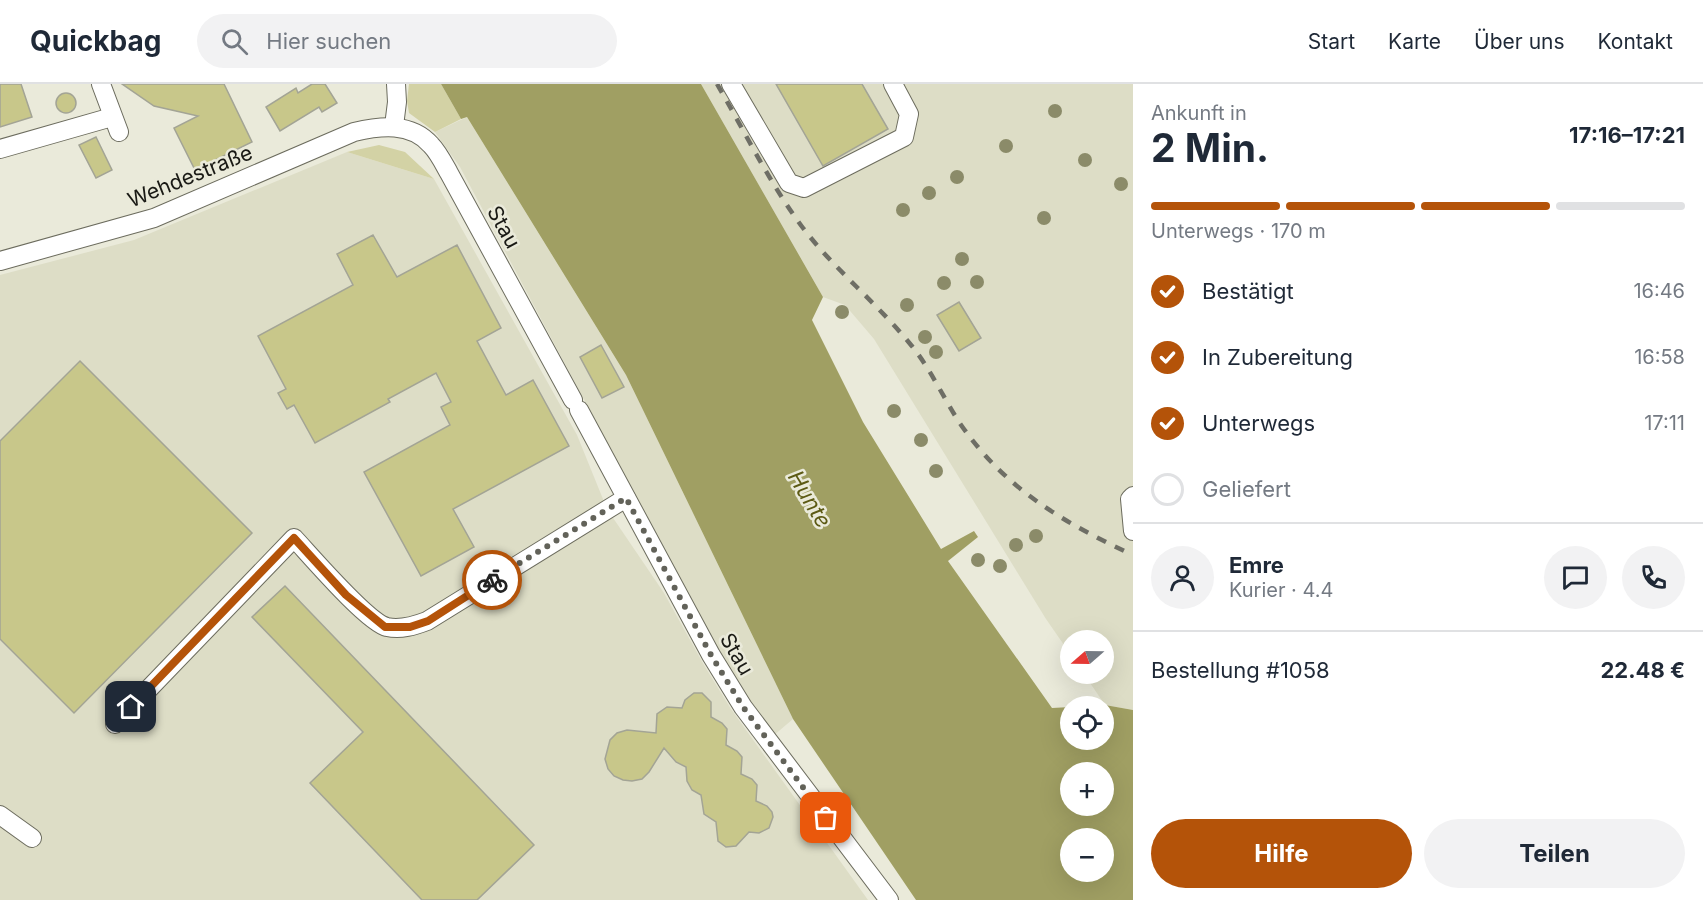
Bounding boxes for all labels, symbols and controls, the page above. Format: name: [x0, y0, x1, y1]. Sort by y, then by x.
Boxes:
search box: [197, 14, 617, 68]
text: Quickbag: [30, 24, 161, 58]
icon: search: [218, 25, 251, 58]
text: Hier suchen: [266, 28, 391, 54]
text: Start: [1308, 29, 1355, 54]
text: Karte: [1388, 29, 1441, 54]
text: Über uns: [1474, 29, 1565, 54]
text: Kontakt: [1598, 29, 1673, 54]
text: Ankunft in: [1151, 101, 1247, 125]
text: 17:16–17:21: [1569, 122, 1685, 148]
text: 2 Min.: [1151, 124, 1269, 171]
street label: Wehdestraße: [124, 140, 256, 212]
street label: Stau: [482, 201, 526, 253]
text: Unterwegs · 170 m: [1151, 219, 1326, 243]
icon: check: [1151, 275, 1184, 308]
text: Bestätigt: [1202, 278, 1294, 304]
text: 16:46: [1633, 279, 1685, 303]
icon: check: [1151, 341, 1184, 374]
text: In Zubereitung: [1202, 344, 1353, 370]
text: 16:58: [1634, 345, 1685, 369]
icon: check: [1151, 407, 1184, 440]
text: Unterwegs: [1202, 410, 1315, 436]
text: 17:11: [1644, 411, 1685, 435]
water label: Hunte: [783, 466, 837, 532]
text: Geliefert: [1202, 476, 1291, 502]
button: person: [1151, 546, 1214, 609]
button: chat: [1544, 546, 1607, 609]
button: phone: [1622, 546, 1685, 609]
courier: [462, 550, 522, 610]
text: Emre: [1229, 552, 1284, 578]
icon: bike: [476, 564, 509, 597]
text: Kurier · 4.4: [1229, 578, 1333, 602]
street label: Stau: [715, 628, 759, 680]
north arrow: [1060, 630, 1114, 684]
map controls: [1060, 630, 1114, 882]
text: Bestellung #1058: [1151, 657, 1330, 683]
text: 22.48 €: [1600, 657, 1685, 683]
pin: [105, 681, 156, 732]
icon: home: [114, 690, 147, 723]
button: locate: [1060, 696, 1114, 750]
button: +: [1060, 762, 1114, 816]
pin: [800, 792, 851, 843]
icon: bag: [809, 801, 842, 834]
button: Hilfe: [1151, 819, 1412, 888]
button: Teilen: [1424, 819, 1685, 888]
button: −: [1060, 828, 1114, 882]

